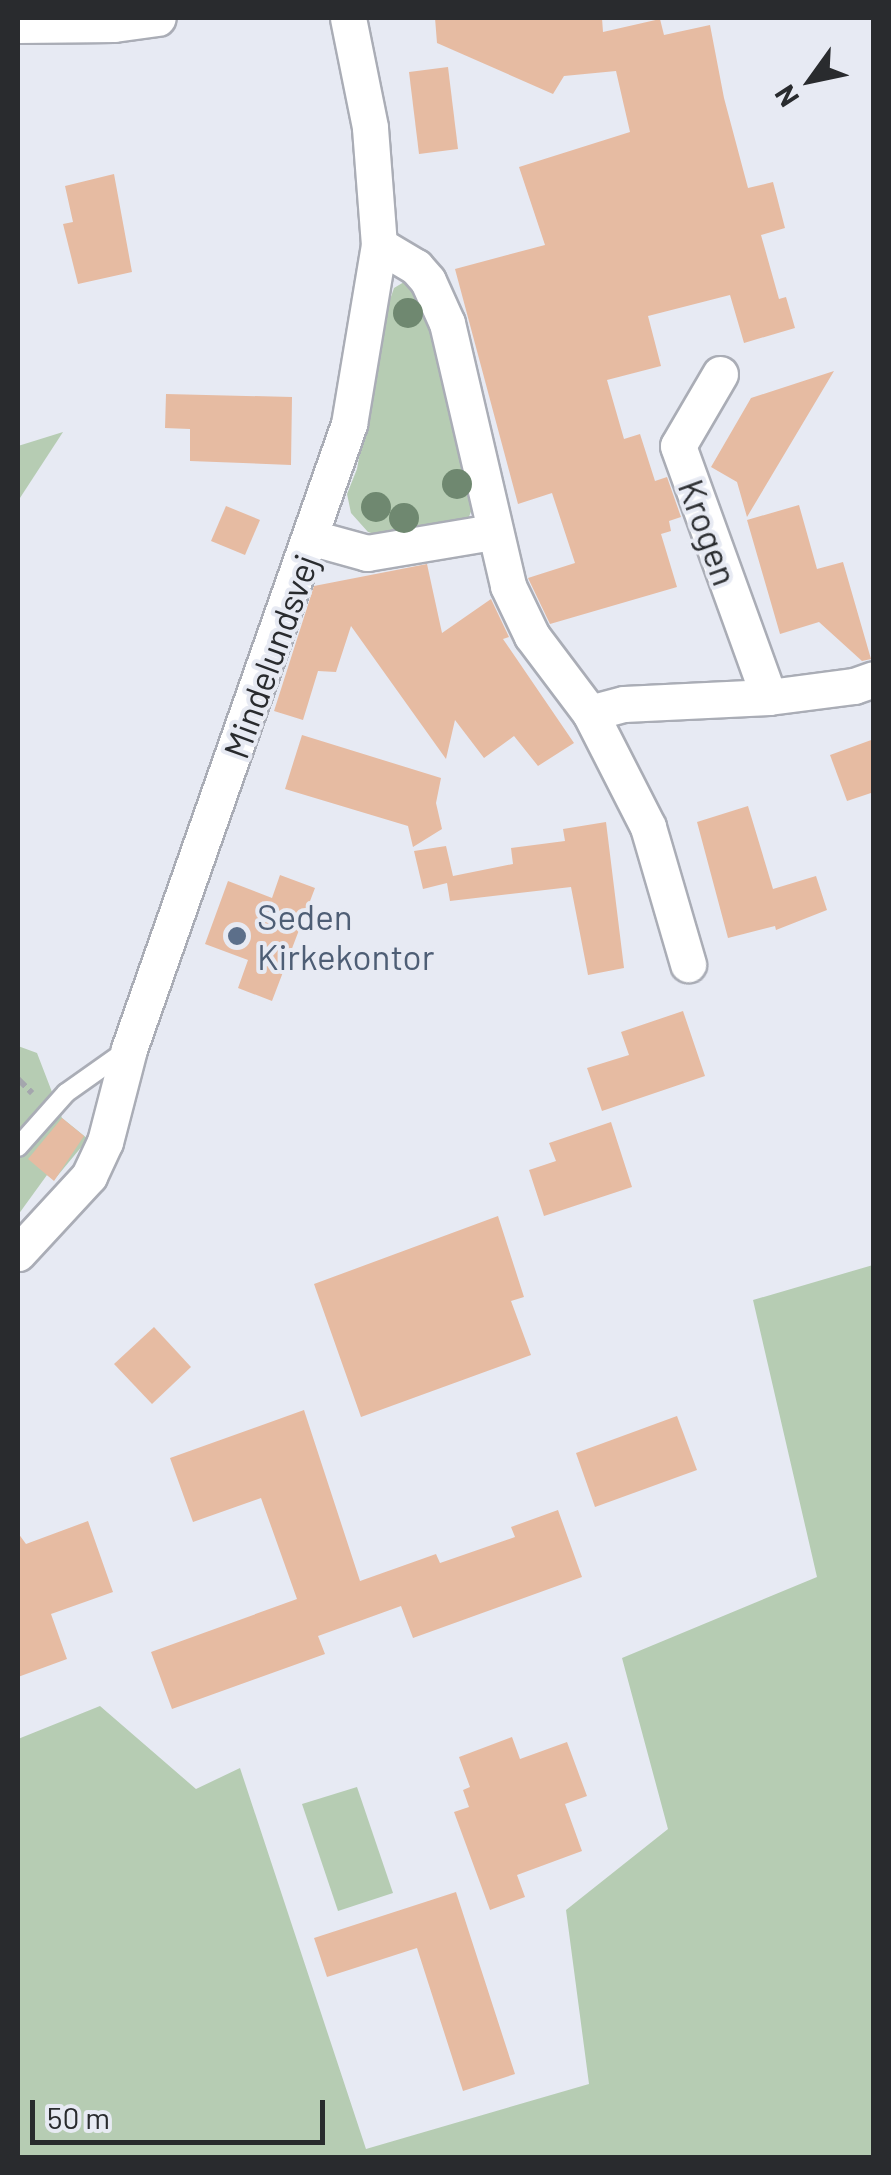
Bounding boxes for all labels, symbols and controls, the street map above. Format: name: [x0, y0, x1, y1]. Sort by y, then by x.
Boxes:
north arrow: [761, 30, 861, 130]
text: N: [767, 79, 805, 113]
street label: Krogen: [671, 473, 747, 591]
street label: Mindelundsvej: [214, 548, 326, 764]
place label: Seden Kirkekontor: [257, 895, 434, 977]
marker: Seden Kirkekontor: [226, 925, 248, 947]
scale bar: [35, 2080, 330, 2142]
text: 50 m: [47, 2099, 110, 2135]

